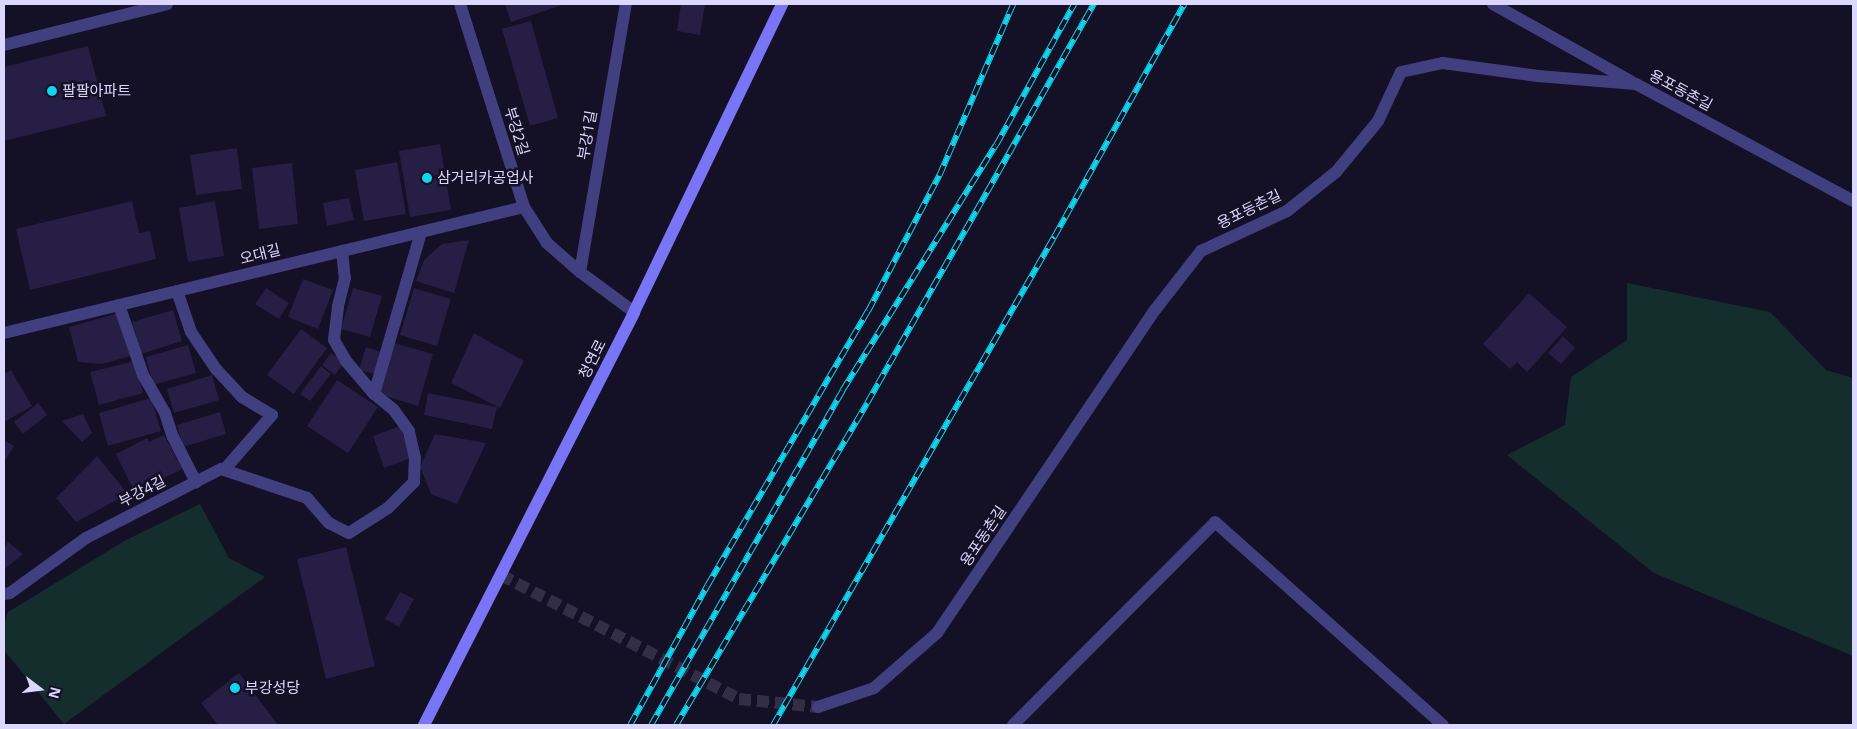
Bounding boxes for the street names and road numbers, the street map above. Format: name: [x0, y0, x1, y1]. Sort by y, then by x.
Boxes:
street label: 용포동촌길: [1646, 66, 1716, 114]
street label: 부강2길: [501, 104, 533, 158]
street label: 부강1길: [574, 109, 600, 161]
street label: 용포동촌길: [1214, 186, 1284, 232]
street label: 오대길: [238, 240, 282, 268]
street label: 청연로: [575, 336, 609, 382]
street label: 부강4길: [116, 472, 168, 510]
street label: 용포동촌길: [956, 502, 1010, 570]

